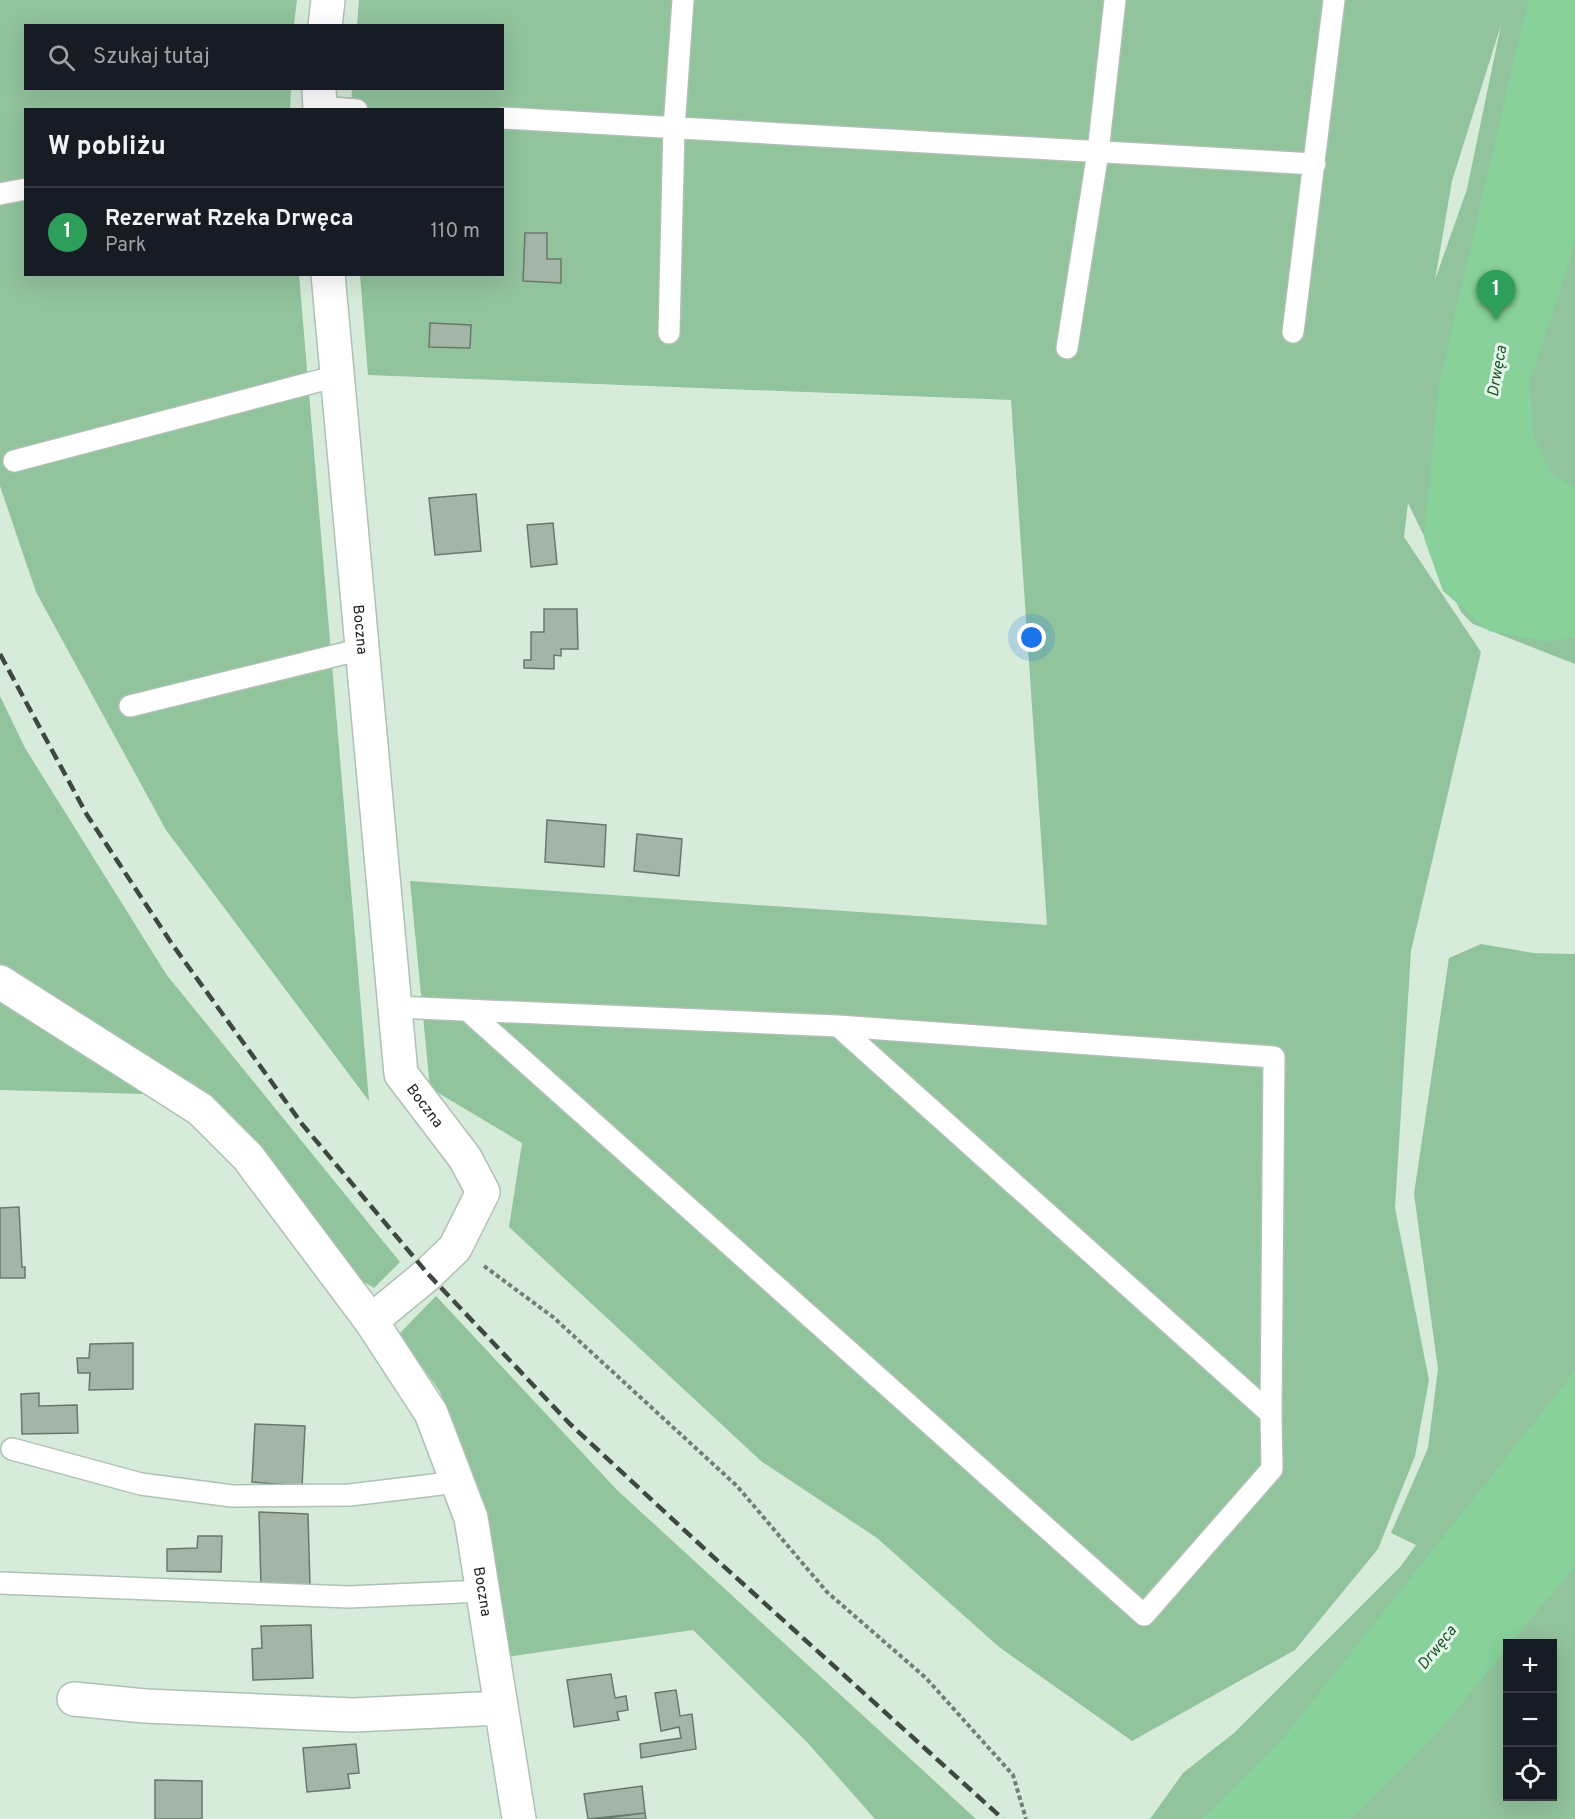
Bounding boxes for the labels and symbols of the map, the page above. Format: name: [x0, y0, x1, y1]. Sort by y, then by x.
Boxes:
pin: 1: [1476, 270, 1516, 320]
water label: Drwęca: [1484, 343, 1512, 399]
street label: Boczna: [347, 604, 371, 655]
your location: [1017, 623, 1046, 652]
street label: Boczna: [401, 1081, 447, 1132]
street label: Boczna: [468, 1566, 495, 1618]
water label: Drwęca: [1414, 1621, 1462, 1675]

